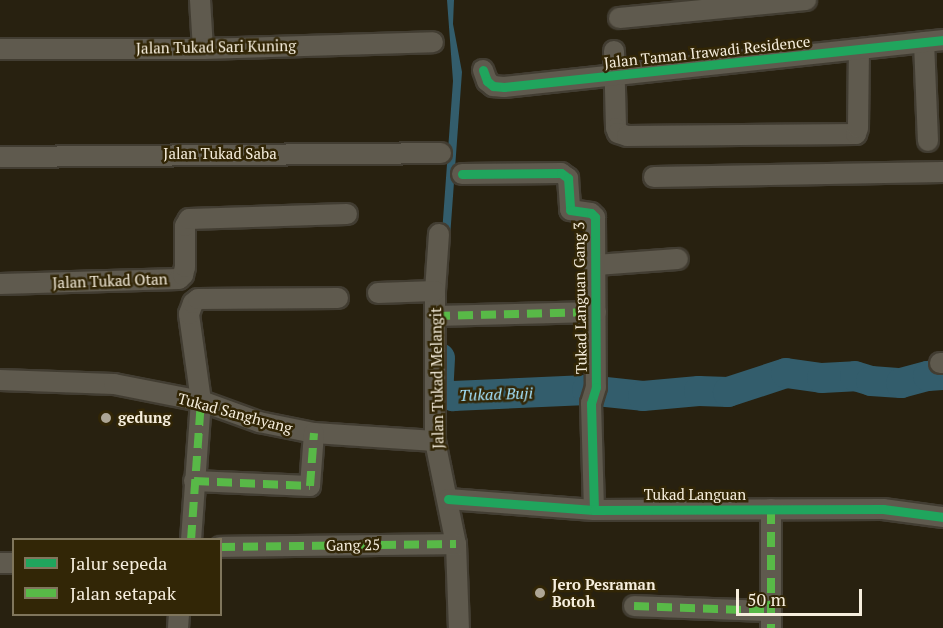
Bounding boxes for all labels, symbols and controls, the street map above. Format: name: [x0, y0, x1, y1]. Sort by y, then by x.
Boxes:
street label: Jalan Taman Irawadi Residence: [603, 32, 811, 72]
street label: Jalan Tukad Sari Kuning: [136, 37, 296, 57]
street label: Jalan Tukad Saba: [163, 145, 277, 163]
street label: Tukad Languan Gang 3: [570, 222, 590, 374]
street label: Jalan Tukad Otan: [52, 270, 168, 292]
street label: Jalan Tukad Melangit: [427, 307, 447, 449]
water label: Tukad Buji: [459, 383, 533, 405]
street label: Tukad Sanghyang: [176, 389, 294, 437]
place label: gedung: [118, 409, 171, 427]
marker: gedung: [99, 411, 113, 425]
street label: Tukad Languan: [644, 486, 746, 504]
street label: Gang 25: [326, 536, 380, 554]
legend: [12, 538, 222, 616]
text: Jalur sepeda: [70, 551, 167, 575]
place label: Jero Pesraman Botoh: [552, 575, 656, 610]
scale bar: [739, 577, 865, 615]
text: Jalan setapak: [70, 581, 176, 605]
marker: Jero Pesraman Botoh: [533, 586, 547, 600]
text: 50 m: [747, 587, 786, 611]

